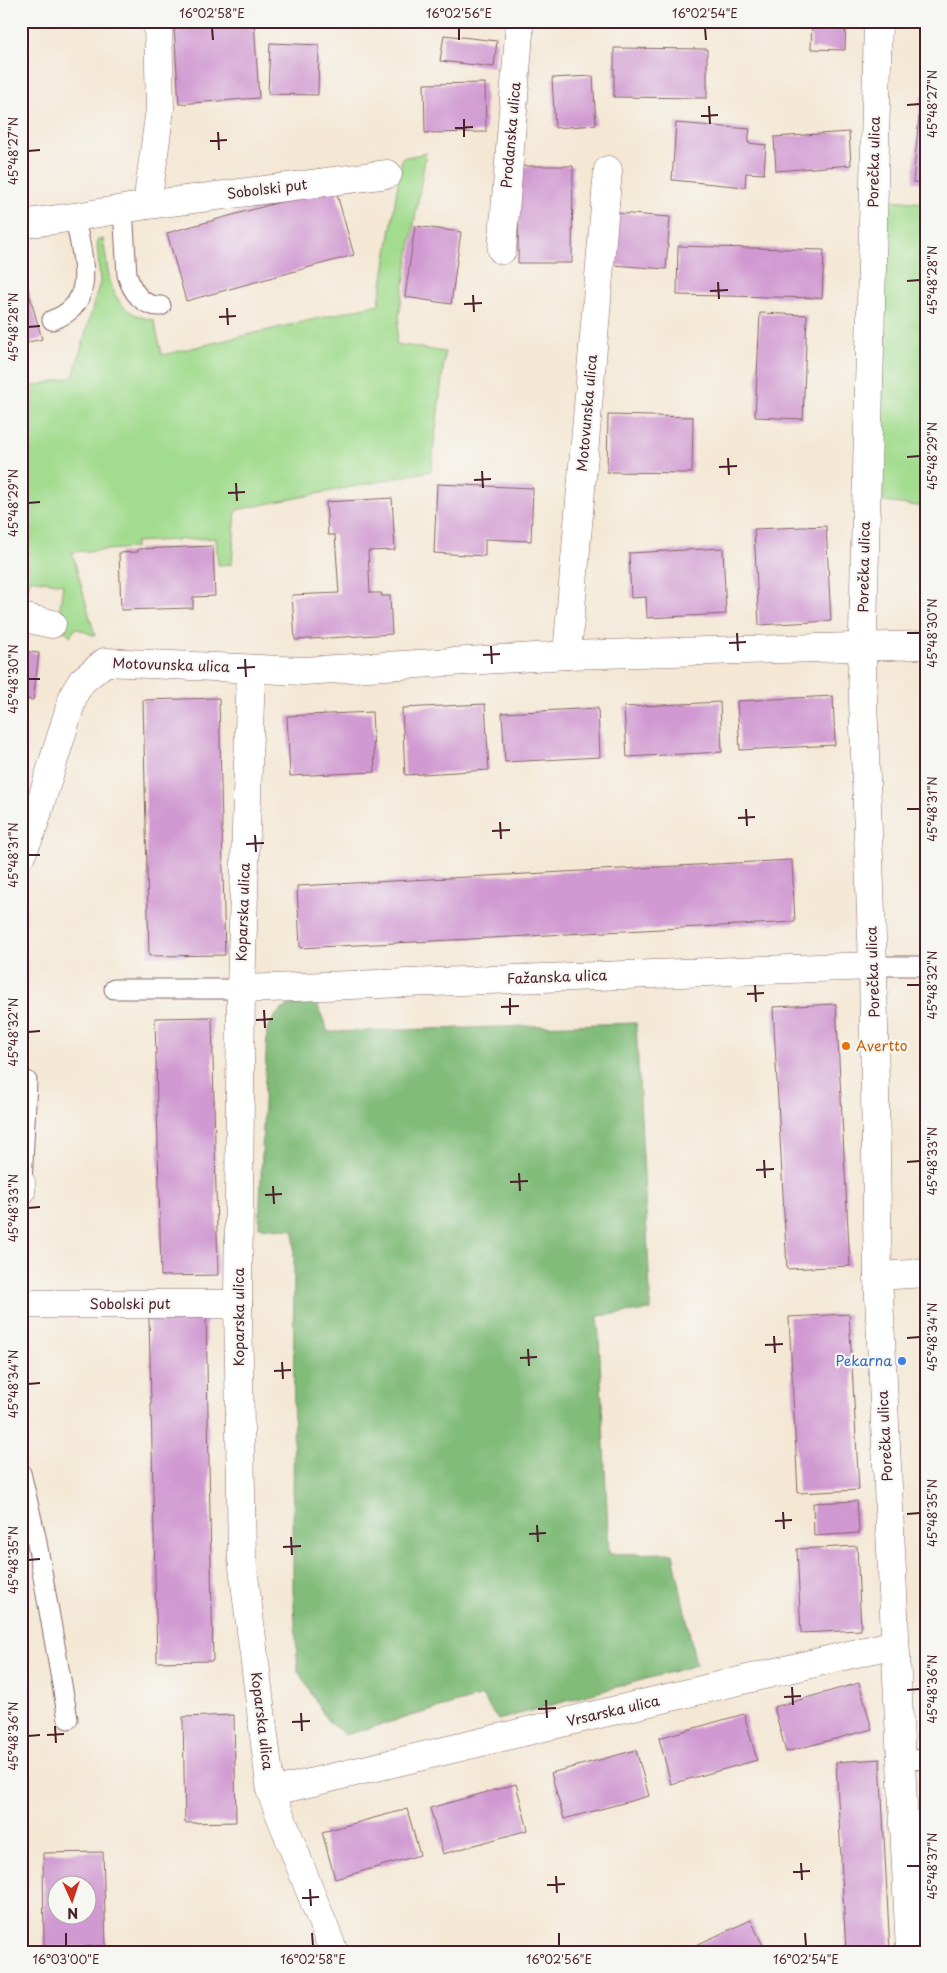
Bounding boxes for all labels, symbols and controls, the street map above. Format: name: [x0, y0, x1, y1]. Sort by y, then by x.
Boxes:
text: 16°02'58"E: [179, 4, 245, 22]
text: 16°02'56"E: [426, 4, 492, 22]
text: 16°02'54"E: [672, 4, 738, 22]
text: 45°48'27"N: [923, 70, 941, 138]
street label: Prodanska ulica: [495, 81, 526, 189]
street label: Porečka ulica: [862, 116, 885, 208]
text: 45°48'27"N: [4, 117, 22, 185]
street label: Sobolski put: [225, 173, 309, 204]
text: 45°48'28"N: [923, 246, 941, 314]
text: 45°48'28"N: [4, 293, 22, 361]
street label: Motovunska ulica: [571, 353, 602, 472]
text: 45°48'29"N: [923, 422, 941, 490]
text: 45°48'29"N: [4, 469, 22, 537]
street label: Porečka ulica: [852, 521, 875, 613]
text: 45°48'30"N: [923, 598, 941, 668]
text: 45°48'30"N: [4, 644, 22, 714]
street label: Motovunska ulica: [112, 652, 230, 677]
text: 45°48'31"N: [923, 776, 941, 842]
text: 45°48'31"N: [4, 822, 22, 888]
street label: Koparska ulica: [230, 862, 255, 962]
street label: Porečka ulica: [860, 926, 885, 1018]
text: 45°48'32"N: [923, 951, 941, 1019]
street label: Fažanska ulica: [507, 964, 608, 989]
text: 45°48'32"N: [4, 998, 22, 1066]
place label: Avertto: [856, 1035, 908, 1056]
marker: Avertto: [840, 1040, 852, 1052]
text: 45°48'33"N: [923, 1127, 941, 1195]
text: 45°48'33"N: [4, 1174, 22, 1242]
street label: Koparska ulica: [228, 1268, 249, 1366]
street label: Sobolski put: [90, 1293, 171, 1314]
text: 45°48'34"N: [923, 1303, 941, 1371]
text: 45°48'34"N: [4, 1350, 22, 1418]
place label: Pekarna: [835, 1350, 892, 1371]
marker: Pekarna: [896, 1355, 908, 1367]
street label: Porečka ulica: [872, 1390, 897, 1482]
text: 45°48'35"N: [923, 1479, 941, 1547]
text: 45°48'35"N: [4, 1526, 22, 1594]
text: 45°48'36"N: [923, 1654, 941, 1724]
street label: Koparska ulica: [246, 1671, 279, 1771]
street label: Vrsarska ulica: [564, 1690, 662, 1731]
text: 45°48'36"N: [4, 1701, 22, 1771]
text: 45°48'37"N: [923, 1832, 941, 1900]
north arrow: [48, 1876, 98, 1926]
text: N: [67, 1903, 79, 1924]
text: 16°03'00"E: [32, 1950, 100, 1968]
text: 16°02'58"E: [280, 1950, 346, 1968]
text: 16°02'56"E: [526, 1950, 592, 1968]
text: 16°02'54"E: [773, 1950, 839, 1968]

